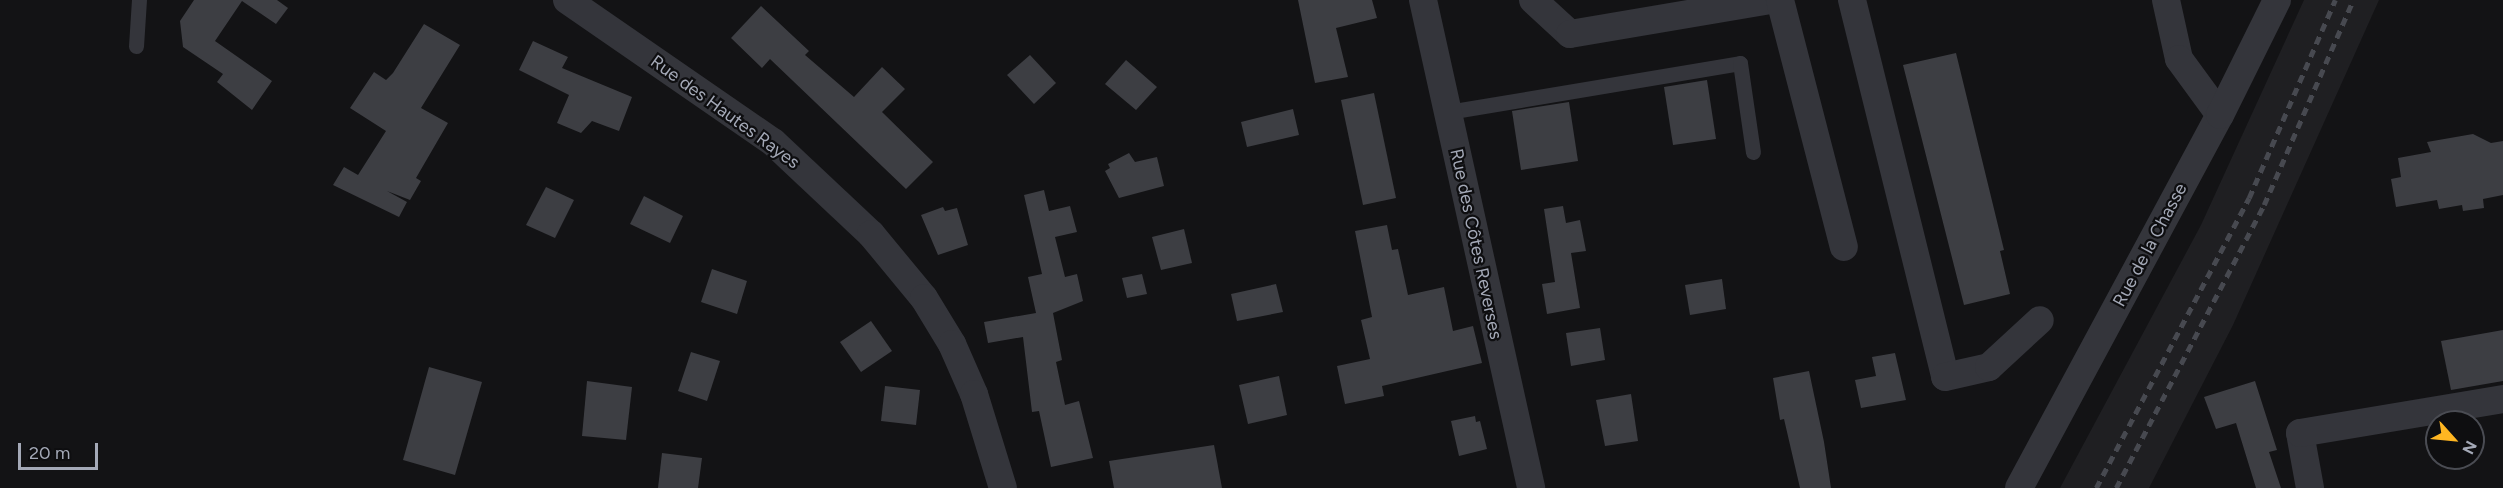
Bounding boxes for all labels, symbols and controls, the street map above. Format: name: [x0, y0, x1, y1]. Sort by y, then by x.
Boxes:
street label: Rue des Hautes Rayes: [646, 51, 804, 173]
street label: Rue des Côtes Reverses: [1445, 147, 1507, 341]
street label: Rue de la Chasse: [2108, 180, 2192, 310]
north arrow: [2425, 410, 2485, 470]
scale bar: [21, 431, 100, 469]
text: N: [2458, 438, 2481, 457]
text: 20 m: [29, 442, 70, 464]

